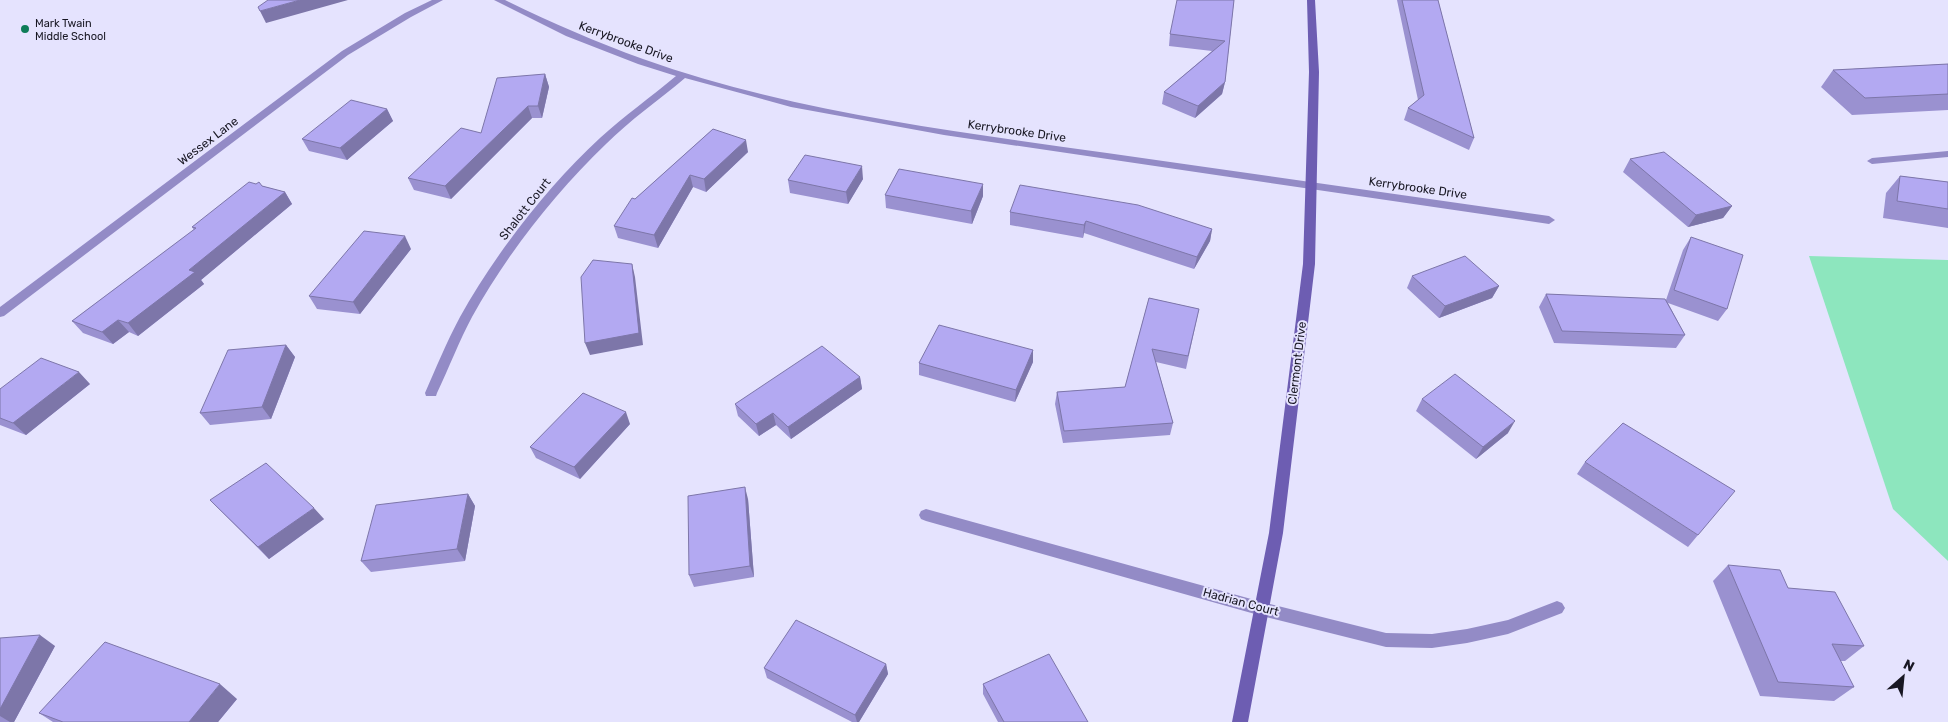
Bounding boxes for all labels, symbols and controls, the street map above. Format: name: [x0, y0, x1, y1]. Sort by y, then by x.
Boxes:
place label: Mark Twain Middle School: [35, 17, 106, 43]
street label: Kerrybrooke Drive: [577, 18, 675, 66]
marker: Mark Twain Middle School: [19, 23, 31, 35]
street label: Wessex Lane: [175, 114, 241, 168]
street label: Kerrybrooke Drive: [967, 117, 1067, 145]
street label: Kerrybrooke Drive: [1368, 174, 1468, 202]
street label: Shalott Court: [496, 175, 554, 243]
street label: Clermont Drive: [1285, 320, 1309, 405]
street label: Hadrian Court: [1202, 585, 1281, 619]
north arrow: [1878, 652, 1928, 702]
text: N: [1900, 656, 1917, 676]

